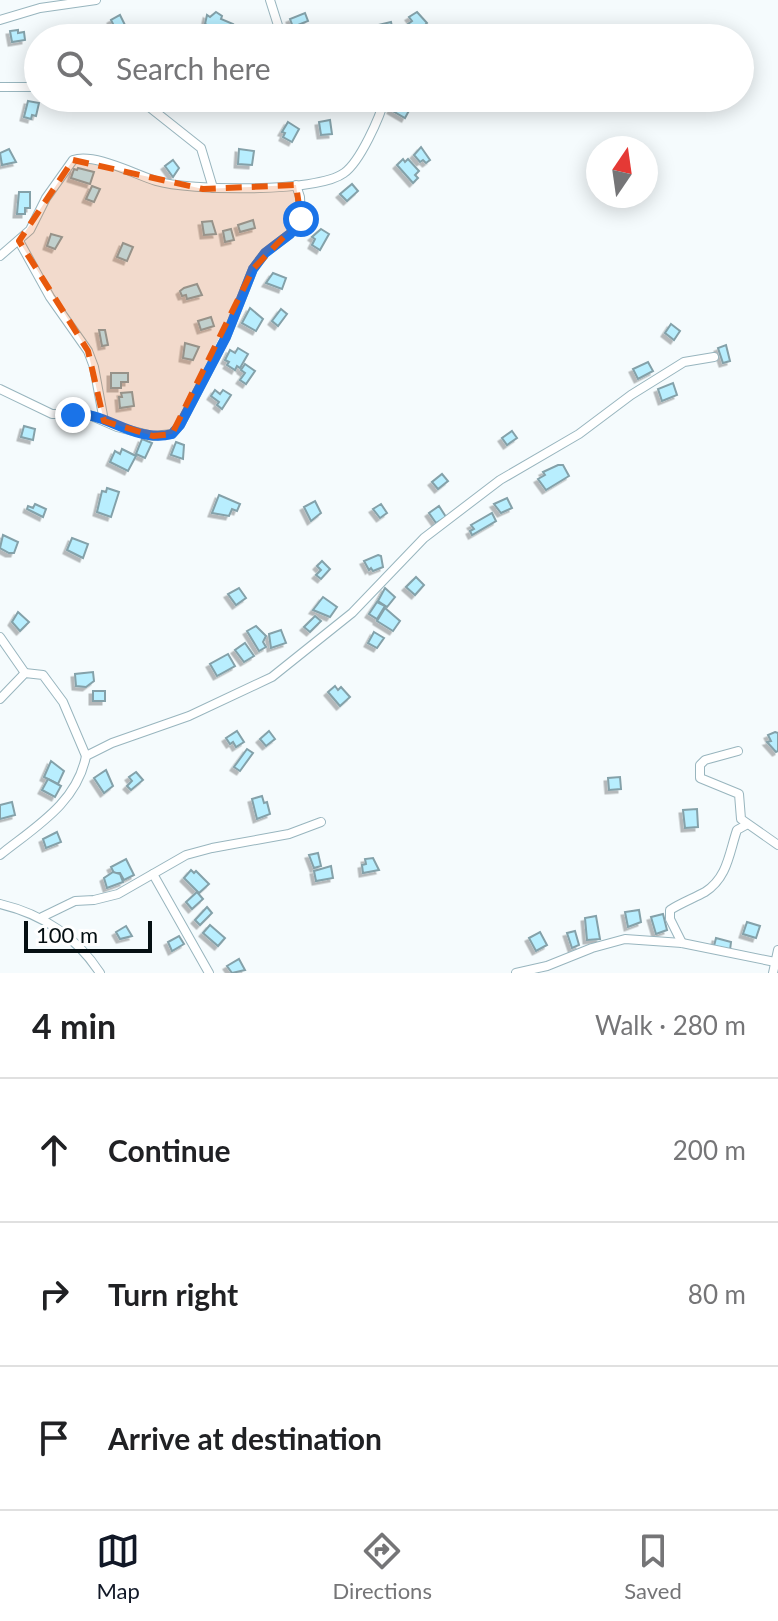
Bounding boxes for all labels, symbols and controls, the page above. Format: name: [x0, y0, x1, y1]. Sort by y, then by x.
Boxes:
search box: [24, 24, 754, 112]
icon: search: [52, 46, 96, 90]
text: Search here: [116, 50, 271, 86]
north arrow: [586, 136, 658, 208]
route start: [283, 201, 319, 237]
route end: [55, 397, 91, 433]
scale bar: [24, 917, 152, 953]
text: 100 m: [36, 921, 98, 948]
text: 4 min: [32, 1005, 116, 1046]
text: Walk · 280 m: [595, 1009, 746, 1041]
icon: ahead: [32, 1128, 76, 1172]
text: Continue: [108, 1132, 231, 1168]
text: 200 m: [673, 1134, 746, 1166]
icon: right: [32, 1272, 76, 1316]
text: Turn right: [108, 1276, 238, 1312]
text: 80 m: [688, 1278, 746, 1310]
icon: arrive: [32, 1416, 76, 1460]
text: Arrive at destination: [108, 1420, 382, 1456]
tab: Map: [96, 1529, 140, 1604]
tab: Directions: [333, 1529, 432, 1604]
tab: Saved: [624, 1529, 682, 1604]

